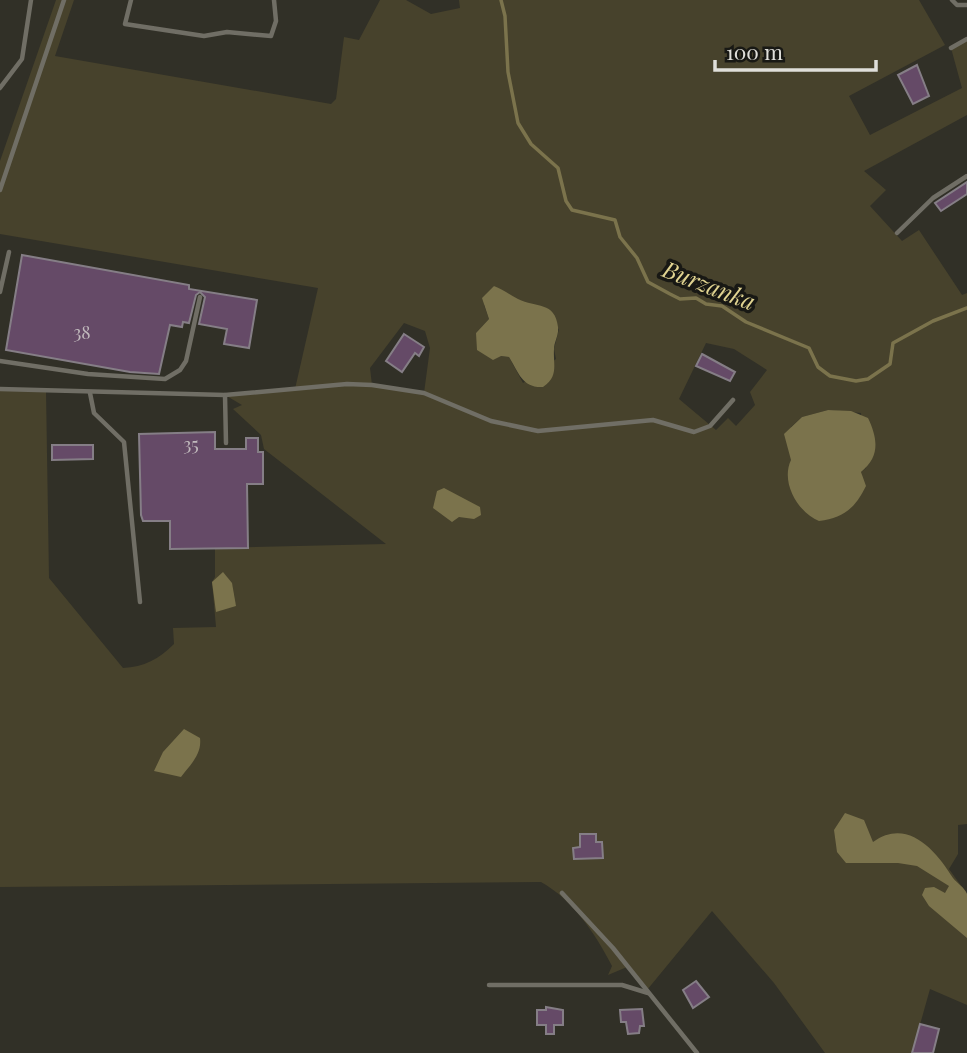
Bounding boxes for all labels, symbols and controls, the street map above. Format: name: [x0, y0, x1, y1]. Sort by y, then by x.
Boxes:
scale bar: [715, 28, 876, 72]
text: 100 m: [726, 37, 783, 65]
water label: Burzanka: [658, 252, 760, 316]
house number: 38: [73, 320, 91, 344]
house number: 35: [183, 432, 199, 456]

